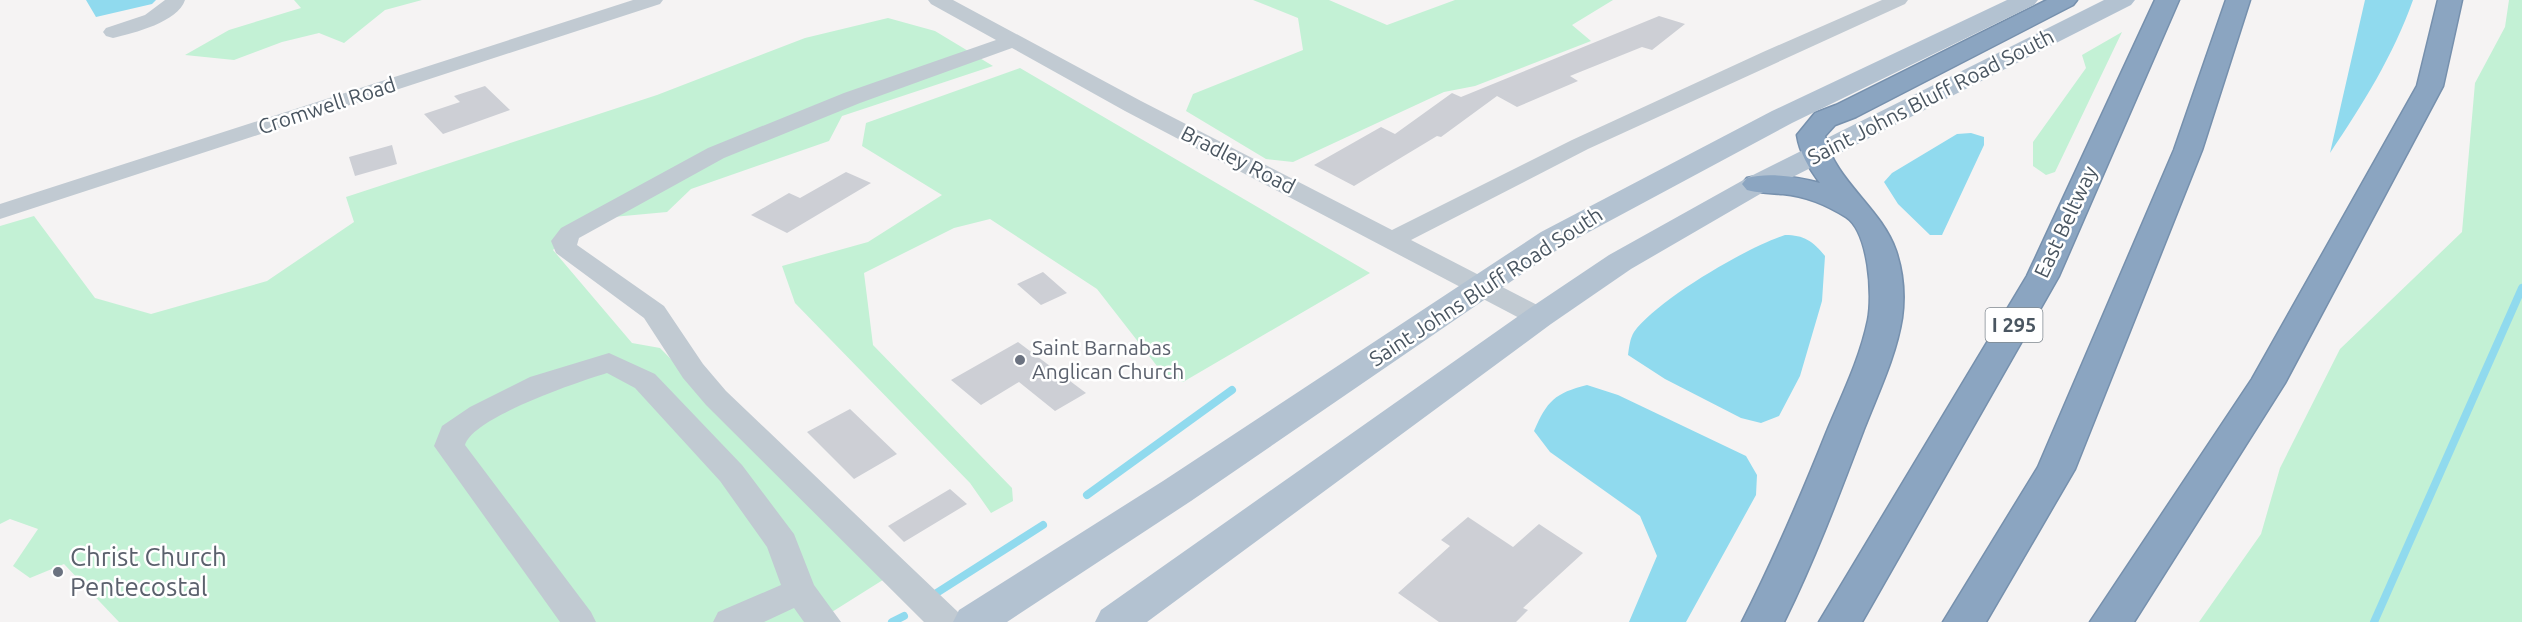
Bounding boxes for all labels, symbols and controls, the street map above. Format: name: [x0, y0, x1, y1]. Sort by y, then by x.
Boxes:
street label: Saint Johns Bluff Road South: [1804, 23, 2058, 169]
street label: Cromwell Road: [255, 71, 399, 139]
street label: Bradley Road: [1177, 120, 1299, 198]
street label: East Beltway: [2029, 162, 2101, 281]
street label: Saint Johns Bluff Road South: [1364, 202, 1606, 371]
road number: I 295: [1986, 308, 2042, 342]
place label: Saint Barnabas Anglican Church: [1032, 335, 1184, 383]
marker: Saint Barnabas Anglican Church: [1013, 353, 1027, 367]
place label: Christ Church Pentecostal: [70, 542, 227, 601]
marker: Christ Church Pentecostal: [51, 565, 65, 579]

